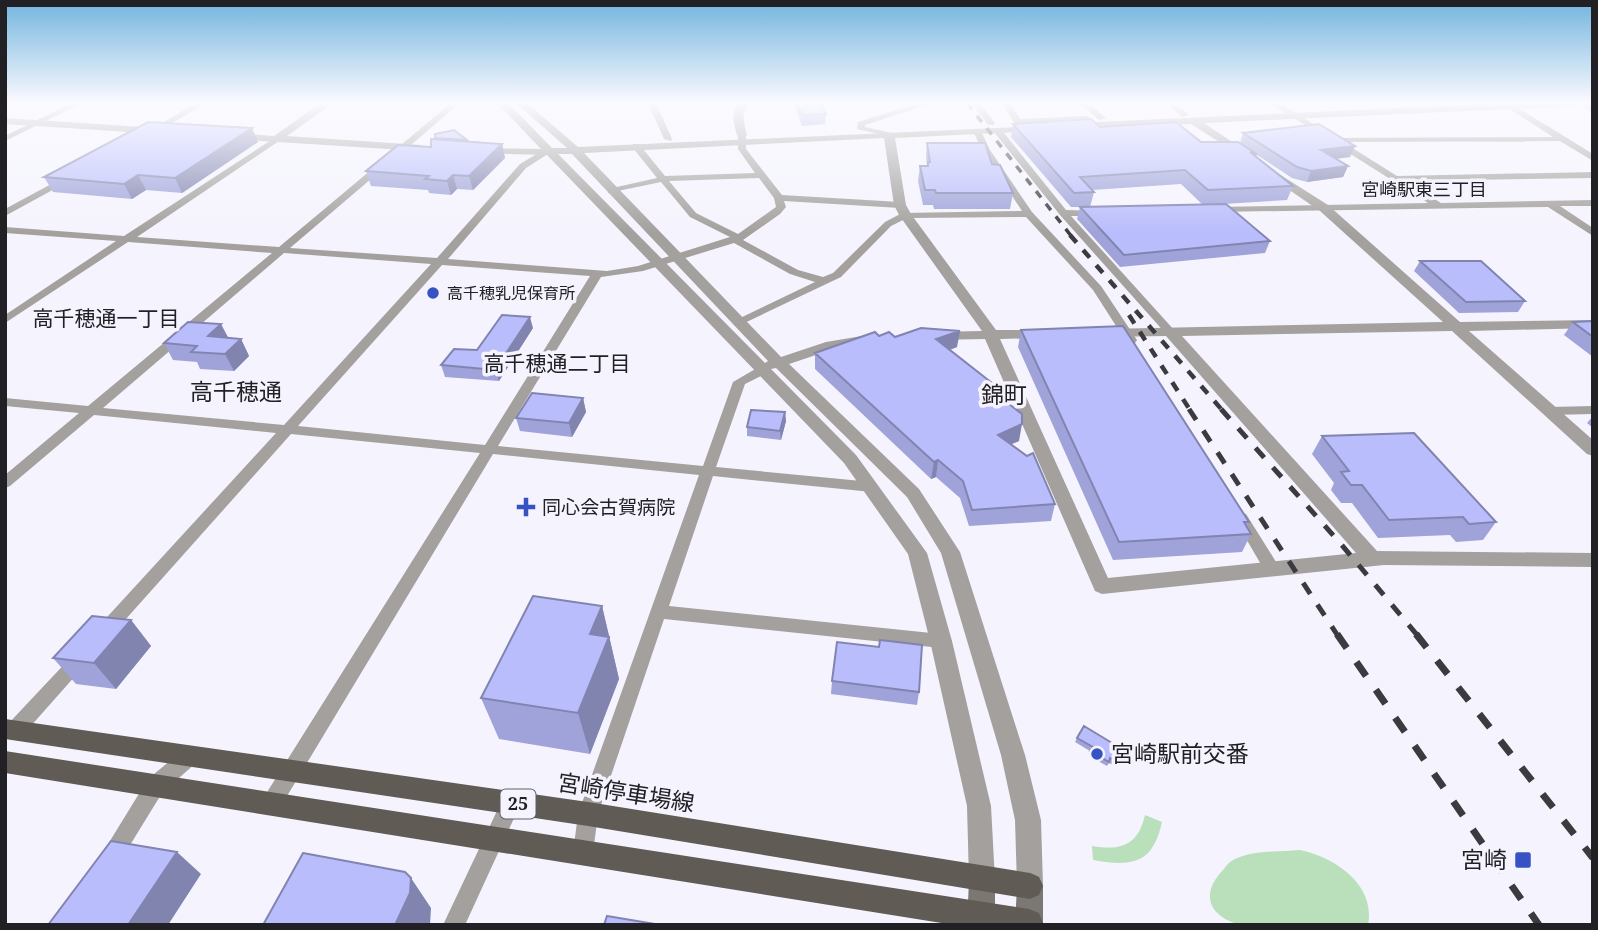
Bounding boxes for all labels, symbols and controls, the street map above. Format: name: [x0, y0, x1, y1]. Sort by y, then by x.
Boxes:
district label: 宮崎駅東三丁目: [1361, 177, 1487, 201]
place label: 高千穂乳児保育所: [447, 282, 575, 304]
marker: 高千穂乳児保育所: [425, 285, 441, 301]
district label: 高千穂通一丁目: [33, 304, 180, 332]
district label: 高千穂通二丁目: [484, 349, 631, 377]
district label: 高千穂通: [190, 375, 282, 407]
district label: 錦町: [981, 378, 1027, 410]
place label: 同心会古賀病院: [542, 494, 675, 520]
marker: 同心会古賀病院: [516, 497, 536, 517]
place label: 宮崎駅前交番: [1111, 737, 1249, 769]
marker: 宮崎駅前交番: [1089, 746, 1105, 762]
street label: 宮崎停車場線: [556, 765, 697, 819]
road number: 25: [500, 790, 536, 818]
place label: 宮崎: [1461, 843, 1507, 875]
marker: 宮崎: [1513, 850, 1533, 870]

